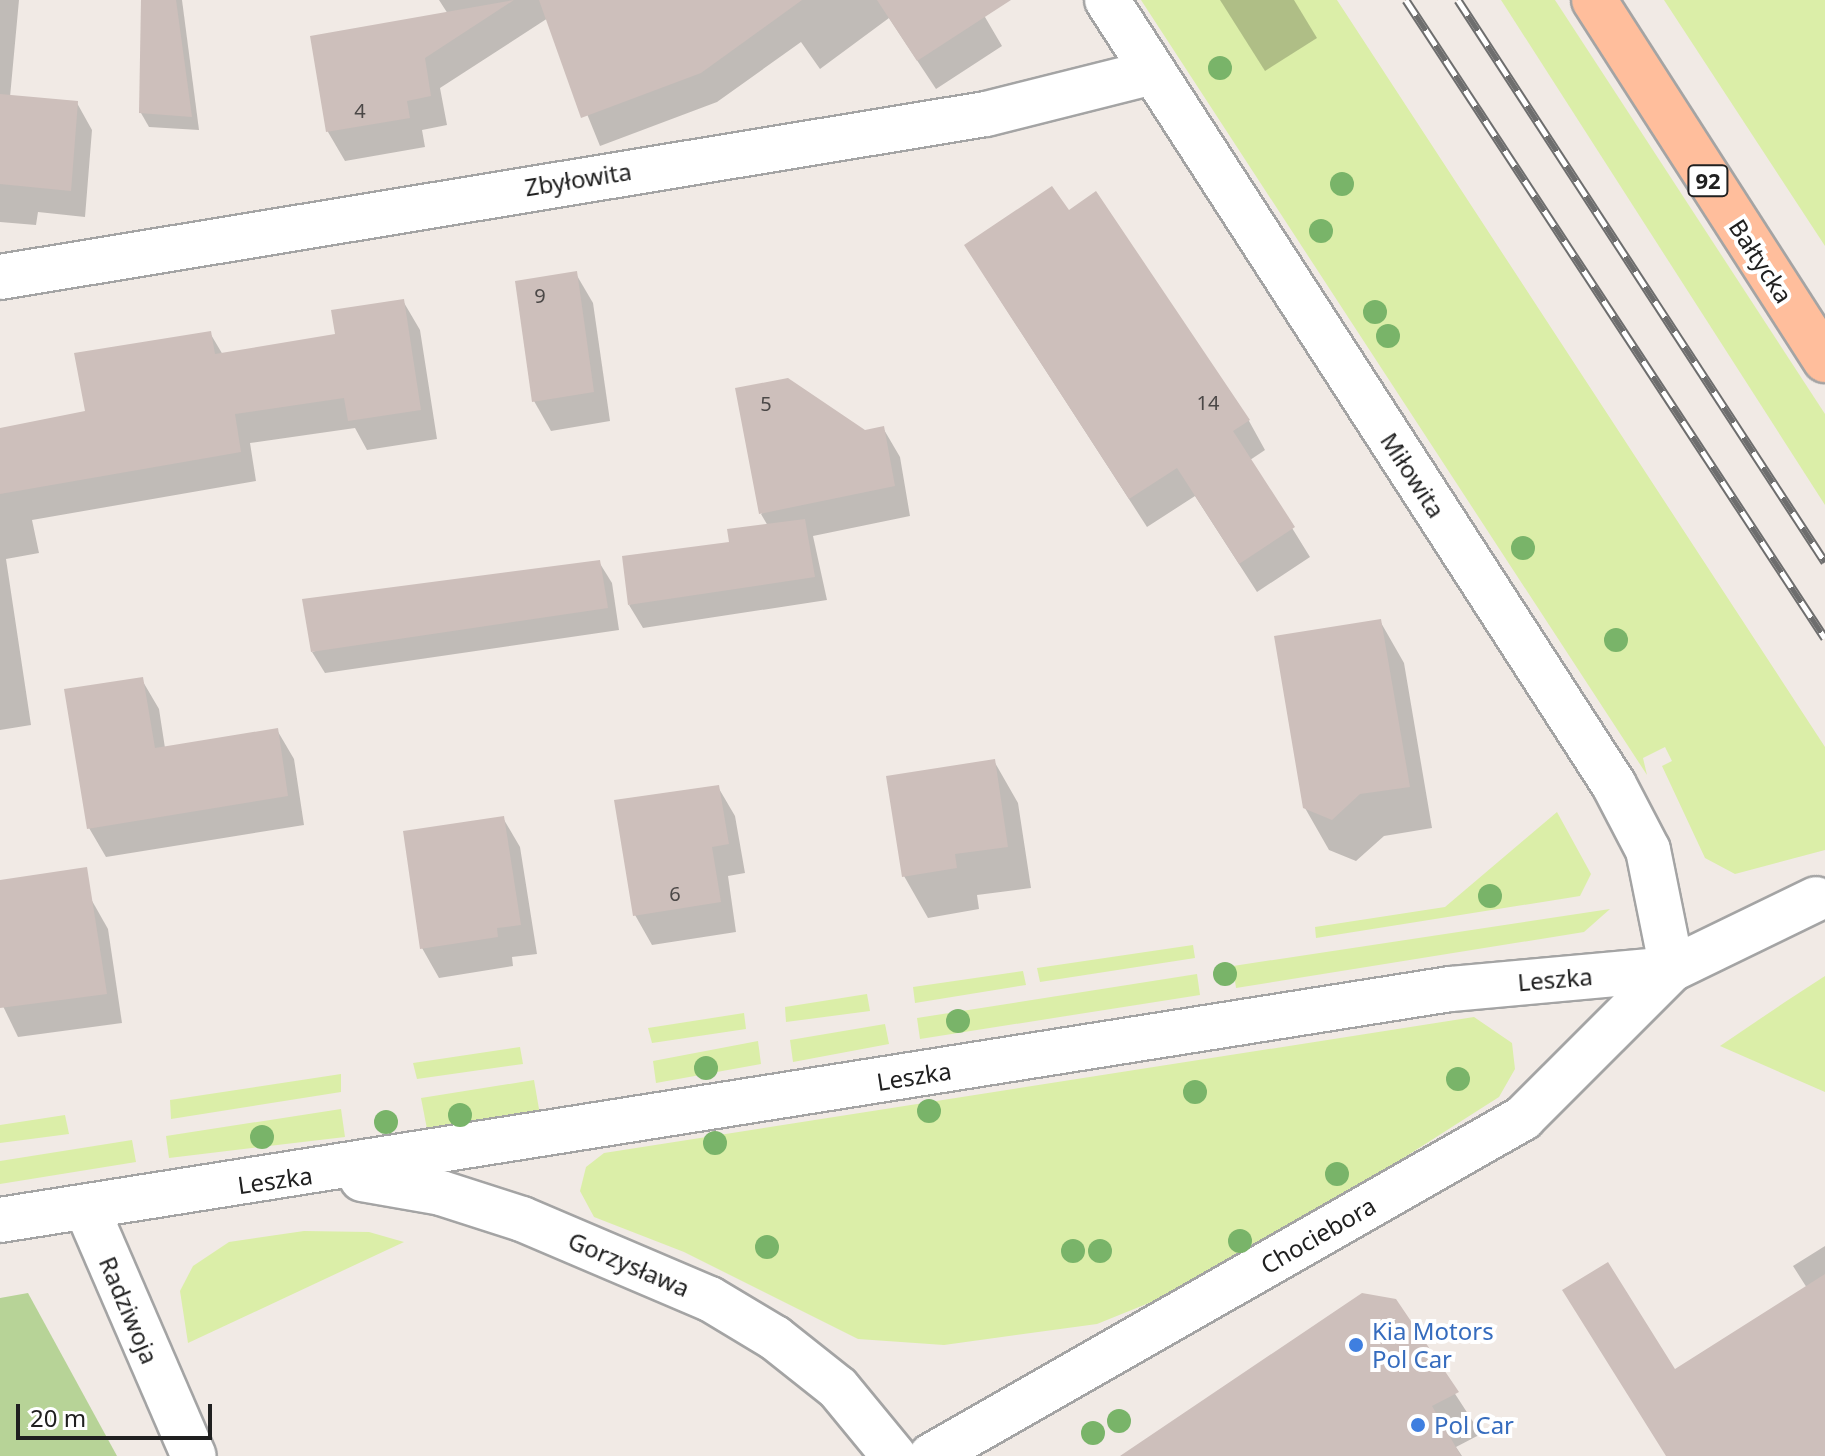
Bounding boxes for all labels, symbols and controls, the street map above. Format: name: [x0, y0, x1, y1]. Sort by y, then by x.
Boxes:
house number: 4: [354, 98, 366, 122]
street label: Zbyłowita: [523, 156, 633, 202]
road number: 92: [1686, 163, 1730, 199]
street label: Bałtycka: [1723, 214, 1799, 308]
house number: 9: [534, 283, 546, 307]
house number: 14: [1197, 390, 1219, 414]
house number: 5: [760, 391, 772, 415]
street label: Miłowita: [1375, 427, 1451, 523]
house number: 6: [669, 881, 681, 905]
street label: Leszka: [1516, 961, 1594, 997]
street label: Leszka: [875, 1056, 953, 1096]
street label: Leszka: [236, 1161, 314, 1199]
street label: Chociebora: [1255, 1191, 1381, 1279]
street label: Gorzysława: [564, 1226, 694, 1302]
street label: Radziwoja: [94, 1252, 164, 1368]
place label: Kia Motors Pol Car: [1372, 1317, 1494, 1373]
marker: Kia Motors Pol Car: [1347, 1336, 1365, 1354]
scale bar: [20, 1388, 216, 1438]
text: 20 m: [30, 1401, 86, 1434]
place label: Pol Car: [1434, 1411, 1514, 1439]
marker: Pol Car: [1409, 1416, 1427, 1434]

